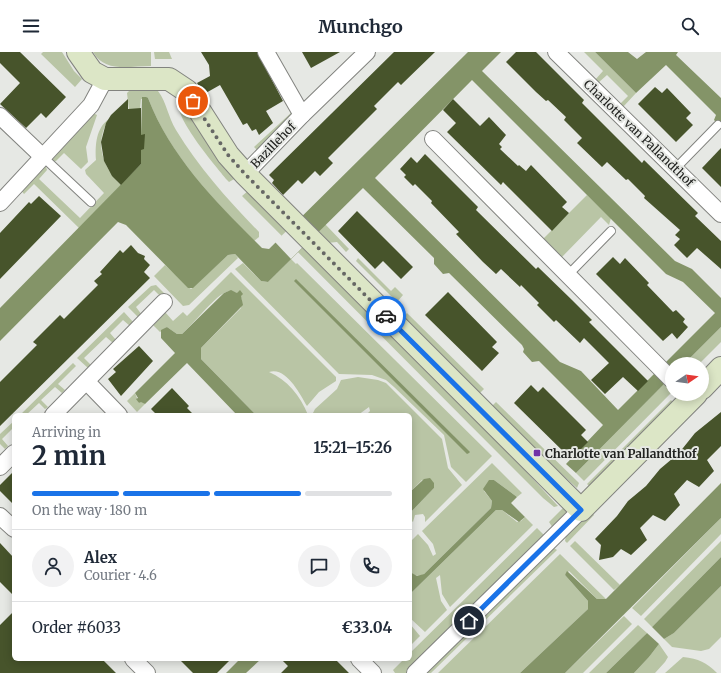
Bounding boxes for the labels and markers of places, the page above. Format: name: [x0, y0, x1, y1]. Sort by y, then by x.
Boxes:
pin: [176, 84, 210, 118]
place label: Charlotte van Pallandthof: [545, 446, 698, 461]
marker: Charlotte van Pallandthof: [532, 448, 542, 458]
pin: [452, 604, 486, 638]

